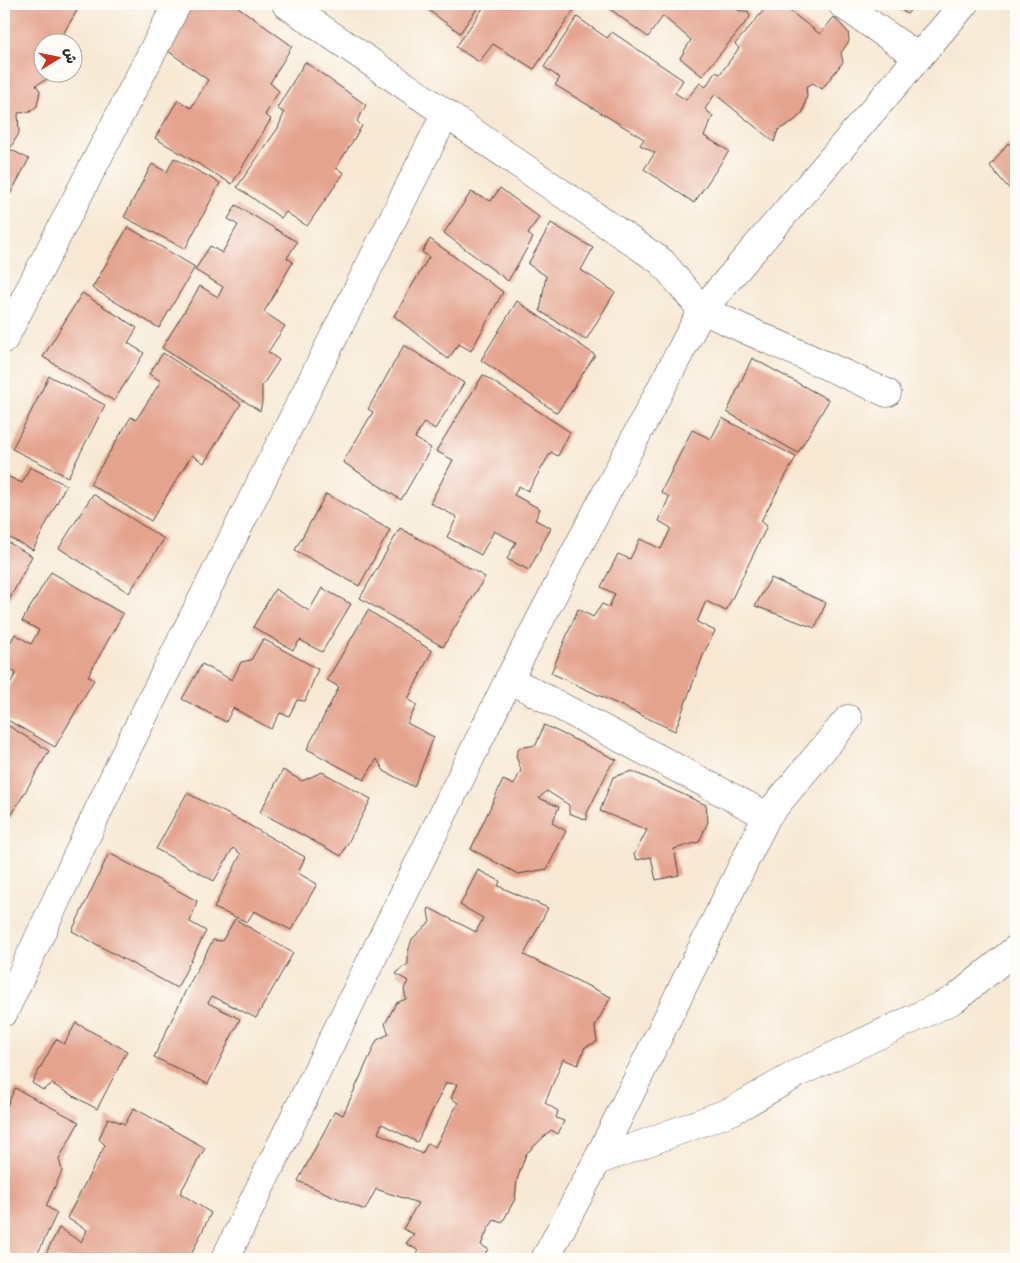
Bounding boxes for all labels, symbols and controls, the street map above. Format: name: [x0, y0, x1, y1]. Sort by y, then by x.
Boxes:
north arrow: [32, 32, 82, 82]
text: ش: [58, 47, 81, 65]

